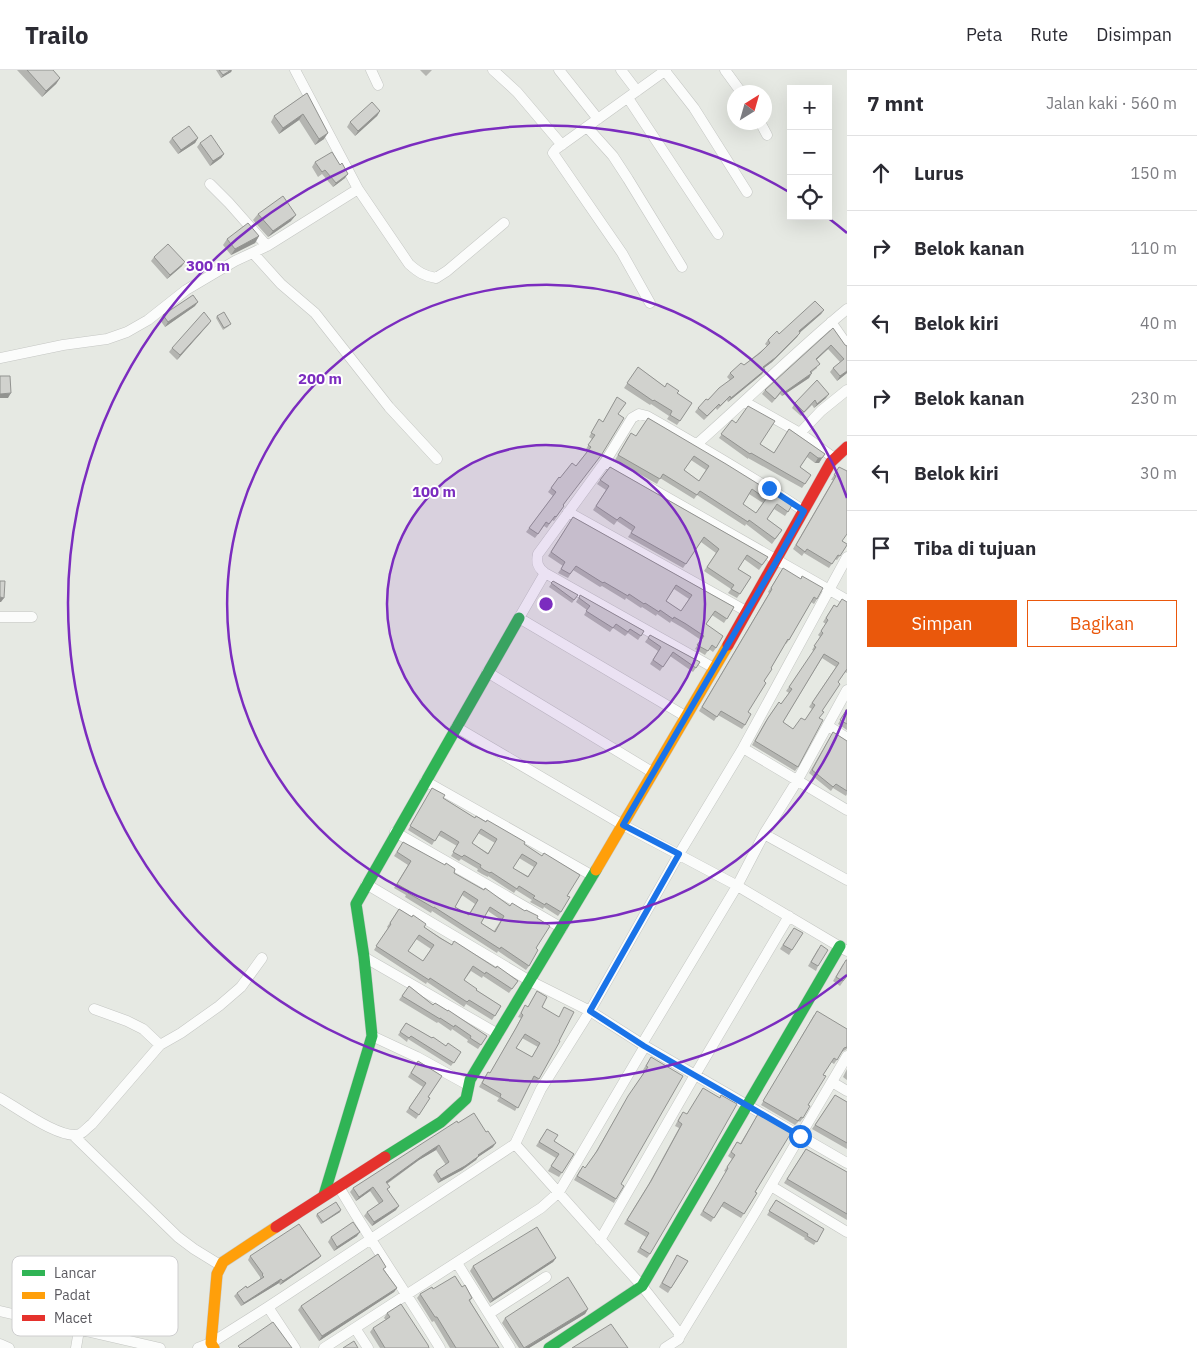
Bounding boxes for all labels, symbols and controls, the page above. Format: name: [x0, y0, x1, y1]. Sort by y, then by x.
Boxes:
text: Trailo: [25, 19, 89, 51]
text: Peta: [966, 23, 1002, 46]
text: Rute: [1030, 23, 1068, 46]
text: Disimpan: [1096, 23, 1172, 46]
north arrow: [727, 85, 772, 130]
map controls: [787, 85, 832, 220]
button: +: [787, 85, 832, 130]
text: 7 mnt: [867, 89, 924, 117]
text: Jalan kaki · 560 m: [1046, 93, 1177, 113]
button: −: [787, 130, 832, 175]
icon: ahead: [867, 159, 895, 187]
text: Lurus: [914, 161, 964, 185]
text: 150 m: [1130, 163, 1177, 183]
button: locate: [787, 175, 832, 220]
icon: right: [867, 234, 895, 262]
text: Belok kanan: [914, 236, 1025, 260]
text: 110 m: [1130, 238, 1177, 258]
text: 300 m: [186, 256, 230, 275]
icon: left: [867, 309, 895, 337]
text: Belok kiri: [914, 311, 999, 335]
text: 40 m: [1140, 313, 1177, 333]
text: 200 m: [298, 369, 342, 388]
icon: right: [867, 384, 895, 412]
text: Belok kanan: [914, 386, 1025, 410]
text: 230 m: [1130, 388, 1177, 408]
icon: left: [867, 459, 895, 487]
text: Belok kiri: [914, 461, 999, 485]
text: 30 m: [1140, 463, 1177, 483]
route end: [758, 477, 781, 500]
text: 100 m: [412, 482, 456, 501]
icon: arrive: [867, 534, 895, 562]
text: Tiba di tujuan: [914, 536, 1036, 560]
centre of rings: [537, 595, 555, 613]
button: Simpan: [867, 600, 1017, 647]
button: Bagikan: [1027, 600, 1177, 647]
route start: [789, 1125, 812, 1148]
legend: [12, 1256, 178, 1336]
text: Lancar: [54, 1264, 96, 1282]
text: Padat: [54, 1286, 90, 1304]
text: Macet: [54, 1309, 92, 1327]

